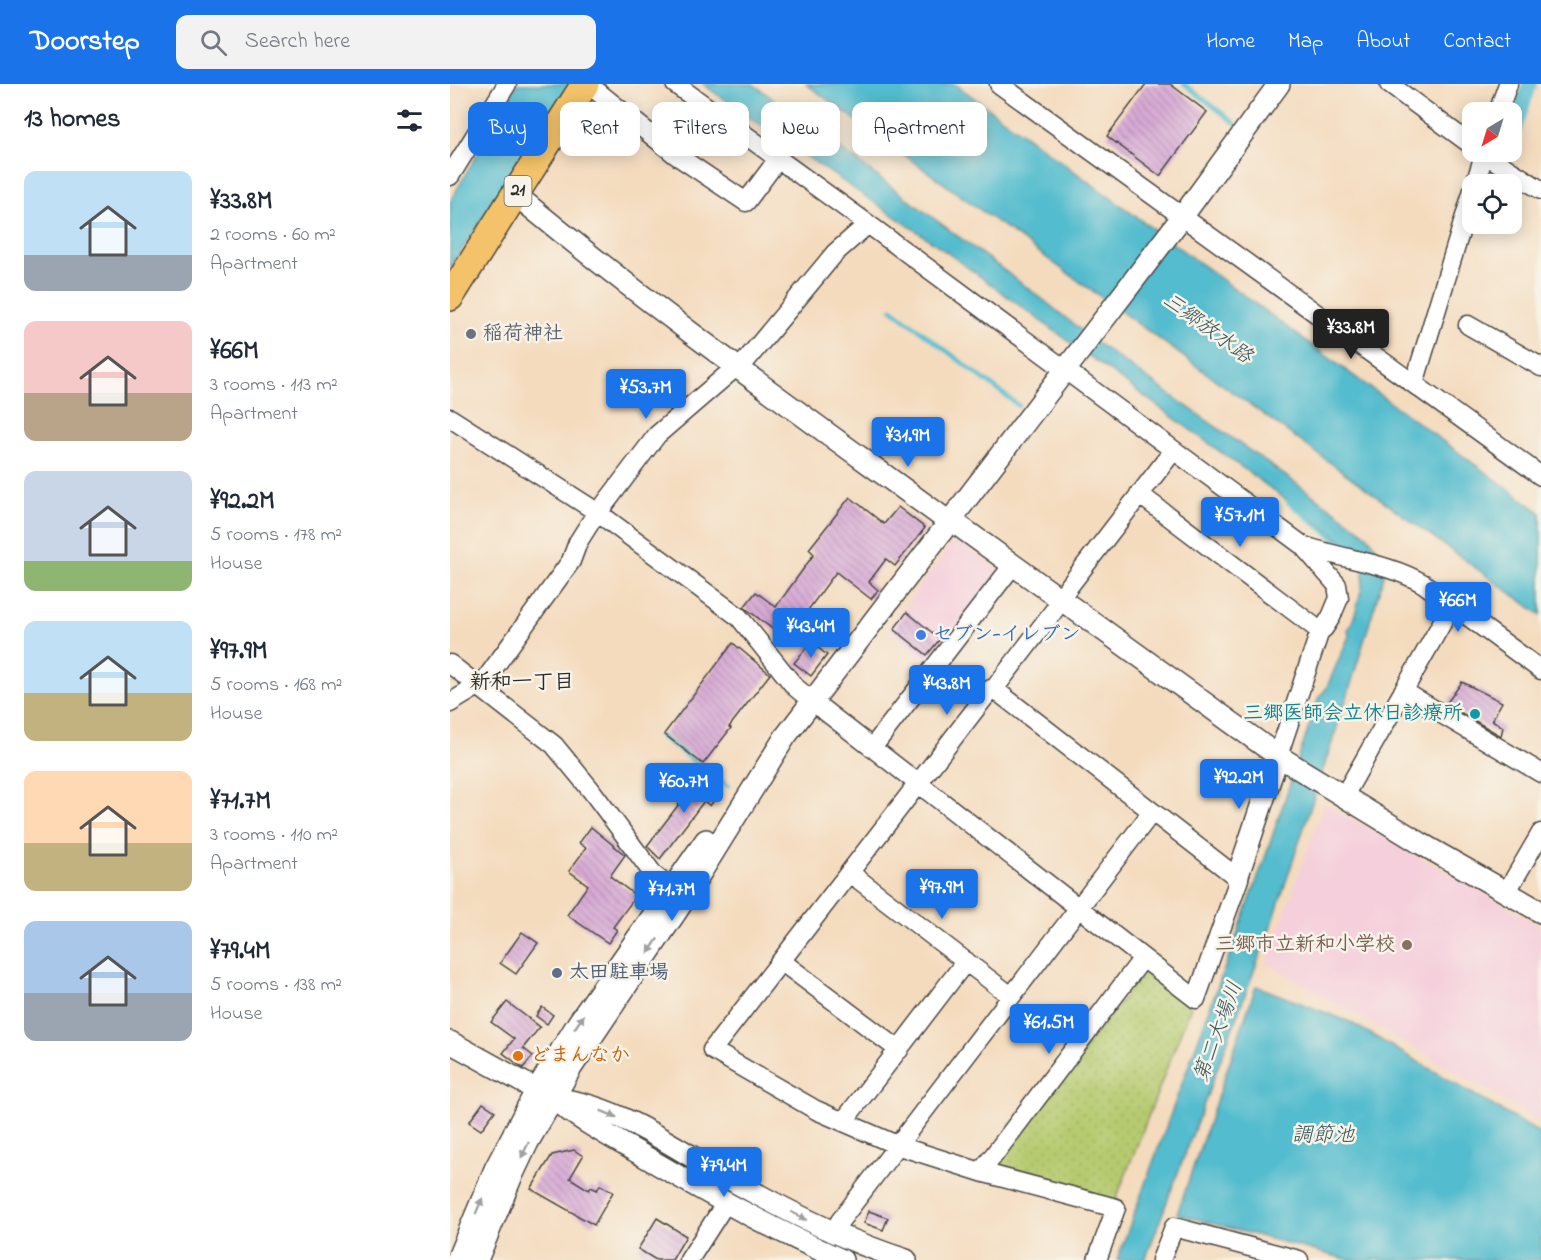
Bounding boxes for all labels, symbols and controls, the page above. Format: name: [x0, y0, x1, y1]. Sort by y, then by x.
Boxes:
search box: [176, 15, 596, 69]
text: Doorstep: [30, 22, 140, 63]
icon: search: [197, 26, 230, 59]
text: Search here: [245, 26, 350, 58]
text: Home: [1206, 27, 1255, 57]
text: Map: [1288, 27, 1323, 57]
text: About: [1356, 27, 1410, 57]
text: Contact: [1443, 27, 1511, 57]
text: 13 homes: [24, 101, 120, 139]
chip: Buy: [468, 102, 548, 156]
chip: Rent: [560, 102, 640, 156]
chip: Filters: [652, 102, 749, 156]
chip: New: [761, 102, 840, 156]
chip: Apartment: [852, 102, 987, 156]
north arrow: [1462, 102, 1522, 162]
map controls: [1462, 102, 1522, 234]
icon: filters: [393, 104, 426, 137]
button: locate: [1462, 174, 1522, 234]
road number: 21: [504, 176, 532, 206]
text: ¥33.8M: [210, 183, 272, 221]
icon: home: [72, 195, 144, 267]
text: 2 rooms · 60 m²: [210, 221, 336, 250]
text: Apartment: [210, 250, 298, 279]
water label: 三郷放水路: [1156, 286, 1259, 373]
pin: ¥33.8M: [1302, 309, 1400, 360]
text: ¥33.8M: [1327, 314, 1375, 343]
place label: 稲荷神社: [483, 320, 563, 349]
marker: 稲荷神社: [464, 327, 478, 341]
text: ¥66M: [210, 333, 259, 371]
icon: home: [72, 345, 144, 417]
pin: ¥53.7M: [597, 369, 695, 420]
text: 3 rooms · 113 m²: [210, 371, 338, 400]
text: ¥53.7M: [620, 374, 672, 403]
text: Apartment: [210, 400, 298, 429]
pin: ¥31.9M: [859, 417, 957, 468]
text: ¥31.9M: [886, 422, 930, 451]
text: ¥92.2M: [210, 483, 275, 521]
icon: home: [72, 495, 144, 567]
pin: ¥57.1M: [1191, 497, 1289, 548]
text: ¥57.1M: [1215, 502, 1265, 531]
text: 5 rooms · 178 m²: [210, 521, 342, 550]
text: House: [210, 550, 263, 579]
pin: ¥66M: [1422, 582, 1494, 633]
text: ¥66M: [1439, 587, 1477, 616]
pin: ¥43.4M: [762, 608, 860, 659]
text: ¥43.4M: [787, 613, 835, 642]
place label: セブン-イレブン: [933, 621, 1081, 650]
marker: セブン-イレブン: [914, 628, 928, 642]
text: ¥97.9M: [210, 633, 268, 671]
icon: home: [72, 645, 144, 717]
pin: ¥43.8M: [898, 665, 996, 716]
district label: 新和一丁目: [470, 668, 575, 698]
text: ¥43.8M: [923, 670, 971, 699]
text: 5 rooms · 168 m²: [210, 671, 343, 700]
text: House: [210, 700, 263, 729]
place label: 三郷医師会立休日診療所: [1243, 700, 1463, 729]
marker: 三郷医師会立休日診療所: [1468, 707, 1482, 721]
pin: ¥92.2M: [1190, 759, 1288, 810]
pin: ¥60.7M: [635, 763, 733, 814]
text: ¥92.2M: [1214, 764, 1264, 793]
text: ¥60.7M: [659, 768, 709, 797]
text: ¥71.7M: [210, 783, 271, 821]
icon: home: [72, 795, 144, 867]
text: 3 rooms · 110 m²: [210, 821, 338, 850]
text: Apartment: [210, 850, 298, 879]
pin: ¥97.9M: [893, 869, 991, 920]
pin: ¥71.7M: [623, 871, 721, 922]
text: ¥97.9M: [920, 874, 964, 903]
text: ¥71.7M: [649, 876, 695, 905]
place label: 三郷市立新和小学校: [1215, 931, 1395, 960]
text: ¥79.4M: [210, 933, 270, 971]
one-way arrow: [647, 938, 658, 955]
marker: 三郷市立新和小学校: [1400, 938, 1414, 952]
icon: home: [72, 945, 144, 1017]
place label: 太田駐車場: [569, 959, 669, 988]
marker: 太田駐車場: [550, 966, 564, 980]
text: 5 rooms · 138 m²: [210, 971, 342, 1000]
water label: 第二大場川: [1187, 978, 1251, 1086]
text: House: [210, 1000, 263, 1029]
pin: ¥61.5M: [1000, 1004, 1098, 1055]
text: ¥61.5M: [1024, 1009, 1074, 1038]
one-way arrow: [573, 1014, 584, 1030]
place label: どまんなか: [530, 1042, 630, 1071]
marker: どまんなか: [511, 1049, 525, 1063]
one-way arrow: [600, 1110, 618, 1119]
water label: 調節池: [1292, 1121, 1355, 1151]
one-way arrow: [520, 1141, 529, 1158]
pin: ¥79.4M: [675, 1147, 773, 1198]
text: ¥79.4M: [701, 1152, 747, 1181]
one-way arrow: [474, 1196, 484, 1214]
one-way arrow: [791, 1211, 808, 1221]

